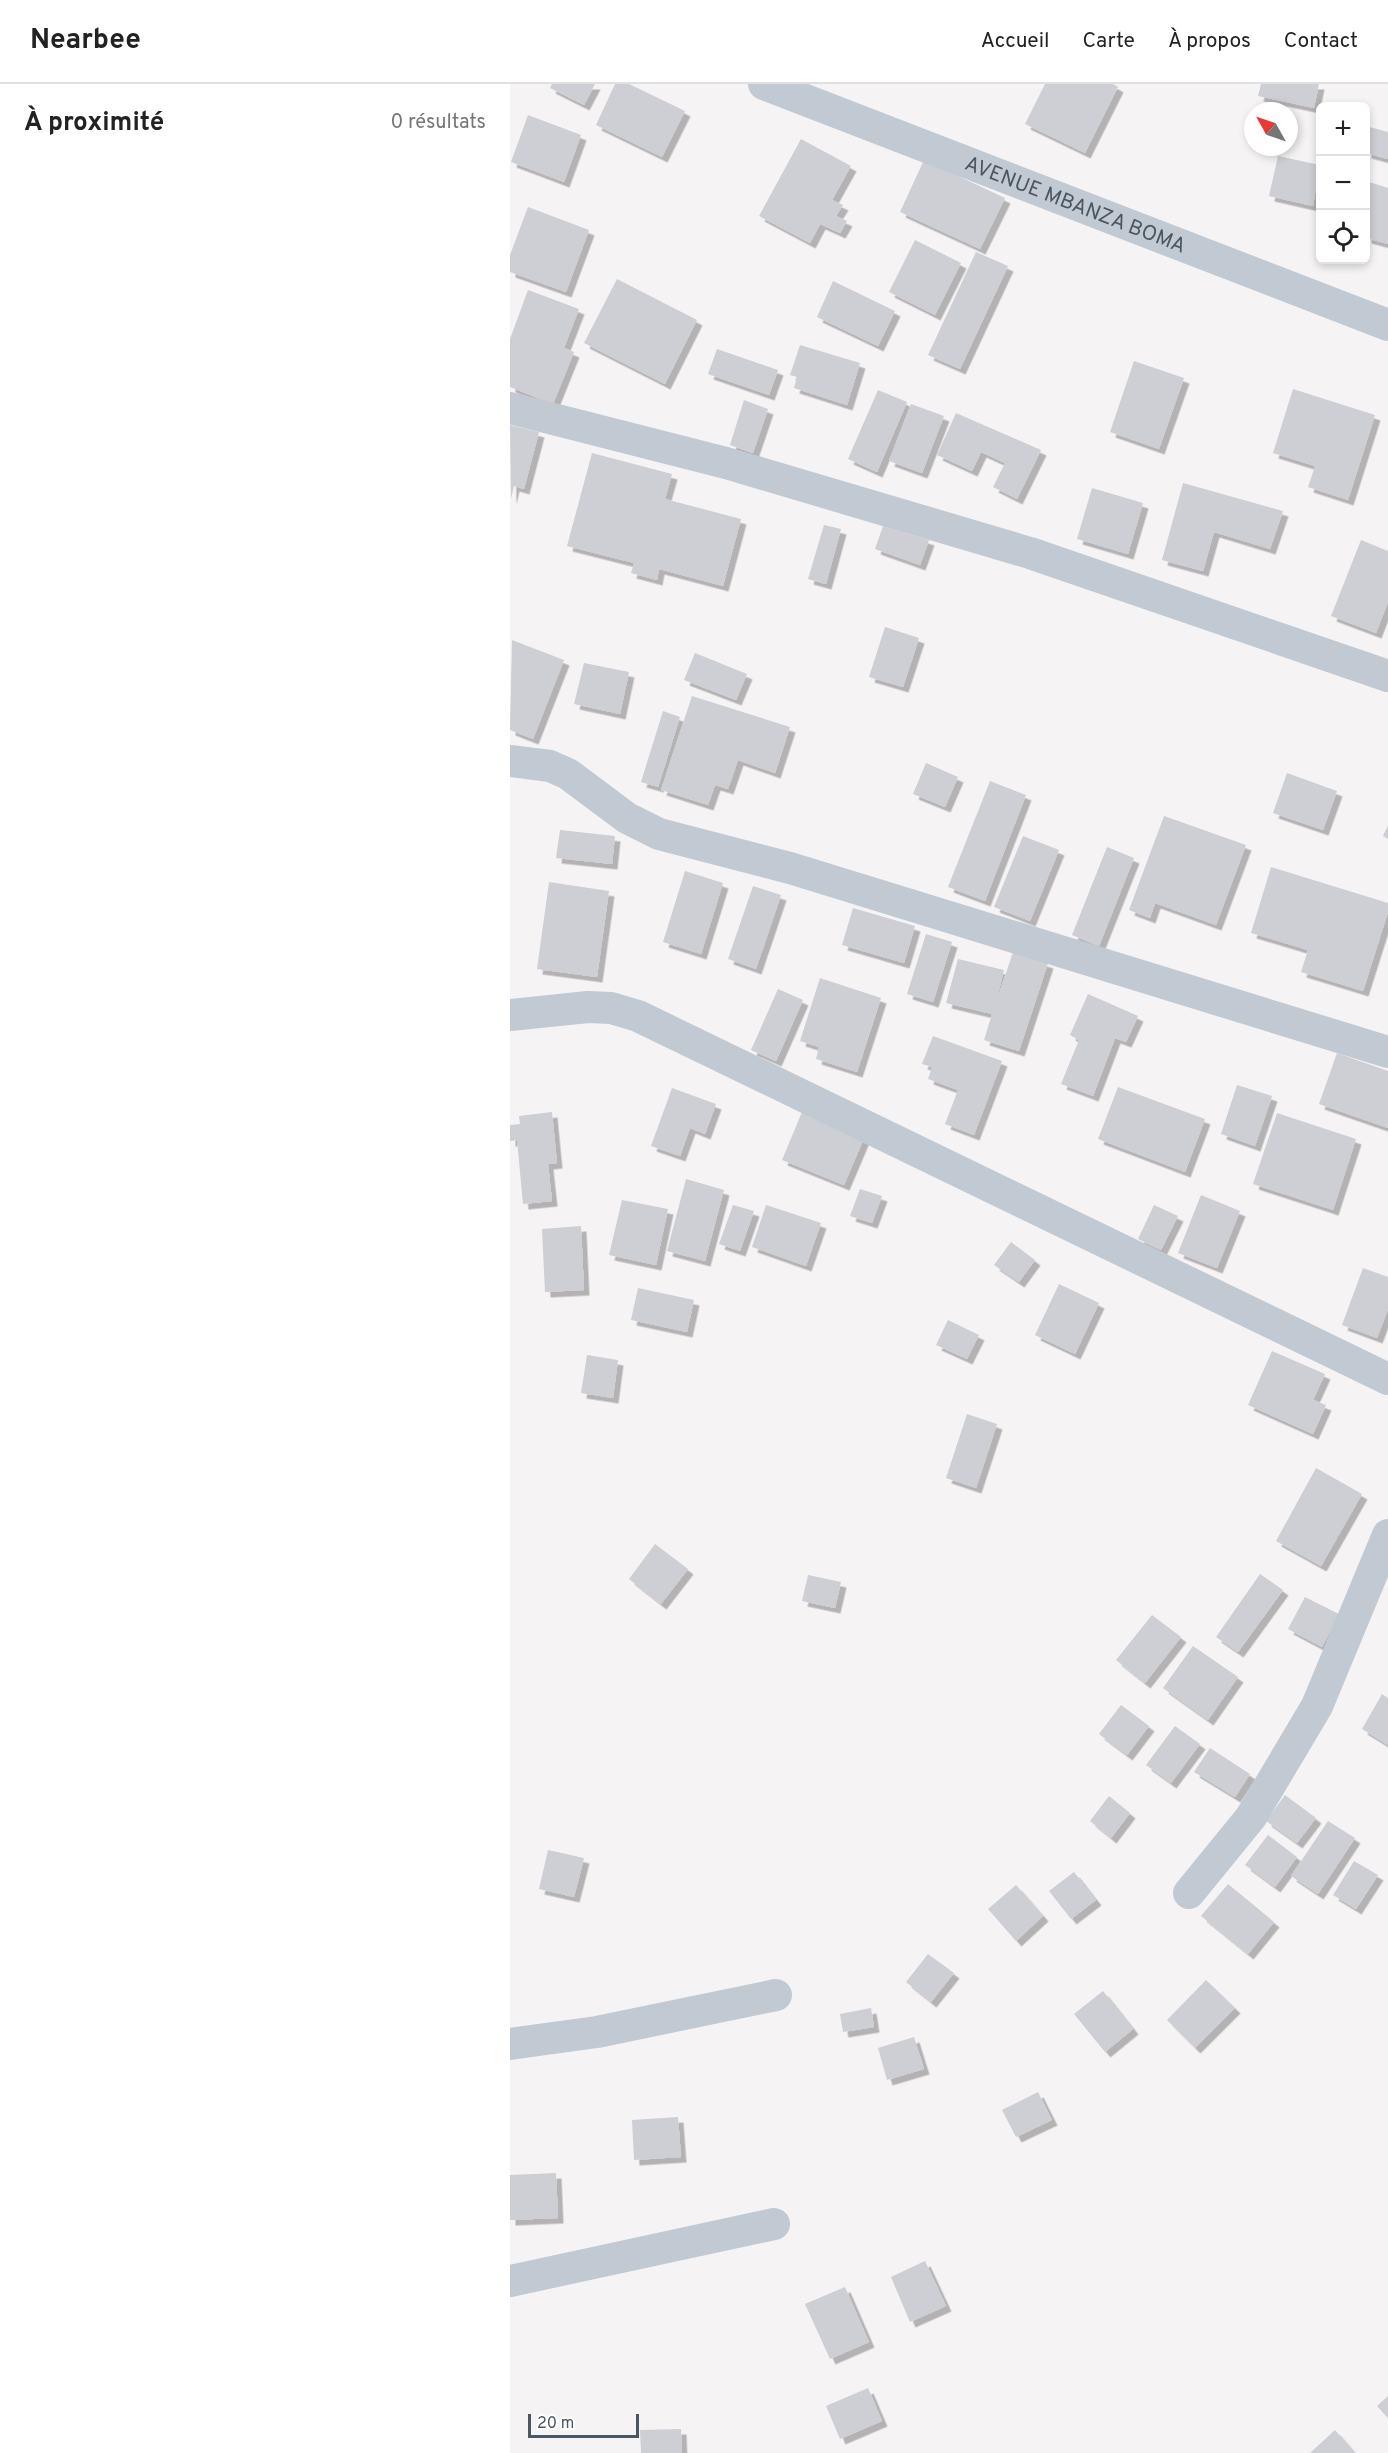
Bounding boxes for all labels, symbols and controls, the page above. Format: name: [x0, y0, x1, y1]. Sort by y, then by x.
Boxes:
text: Nearbee: [30, 23, 141, 59]
text: Accueil: [981, 28, 1050, 55]
text: Carte: [1083, 28, 1135, 55]
text: À propos: [1168, 28, 1251, 55]
text: Contact: [1284, 28, 1358, 55]
north arrow: [1244, 102, 1298, 156]
map controls: [1316, 102, 1370, 264]
button: +: [1316, 102, 1370, 156]
text: À proximité: [24, 107, 164, 140]
text: 0 résultats: [390, 110, 486, 136]
street label: AVENUE MBANZA BOMA: [961, 151, 1189, 261]
button: −: [1316, 156, 1370, 210]
button: locate: [1316, 210, 1370, 264]
scale bar: [528, 2411, 639, 2438]
text: 20 m: [537, 2414, 574, 2434]

